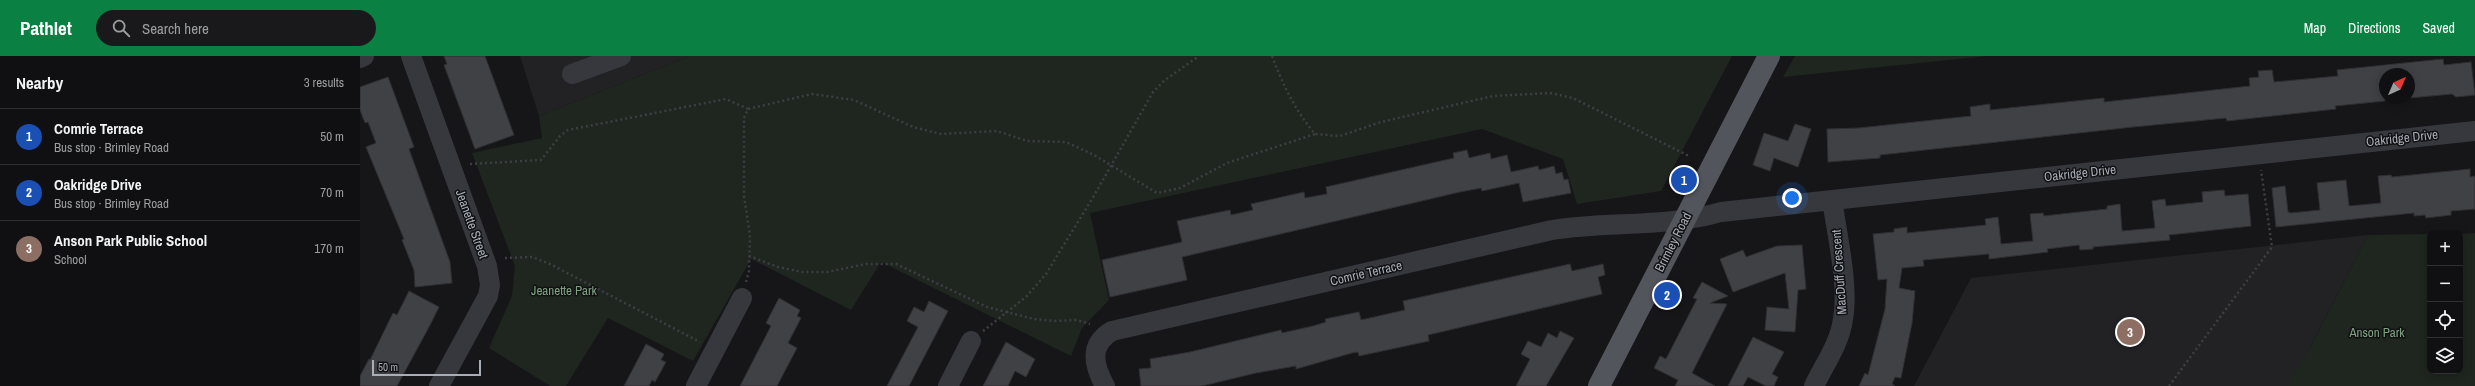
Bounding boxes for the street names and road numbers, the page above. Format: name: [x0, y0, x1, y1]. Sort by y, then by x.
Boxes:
street label: Oakridge Drive: [2365, 126, 2439, 150]
street label: Oakridge Drive: [2043, 161, 2117, 185]
street label: Jeanette Street: [452, 187, 492, 261]
street label: Brimley Road: [1651, 209, 1695, 275]
street label: MacDuff Crescent: [1828, 229, 1850, 315]
street label: Comrie Terrace: [1328, 256, 1404, 290]

